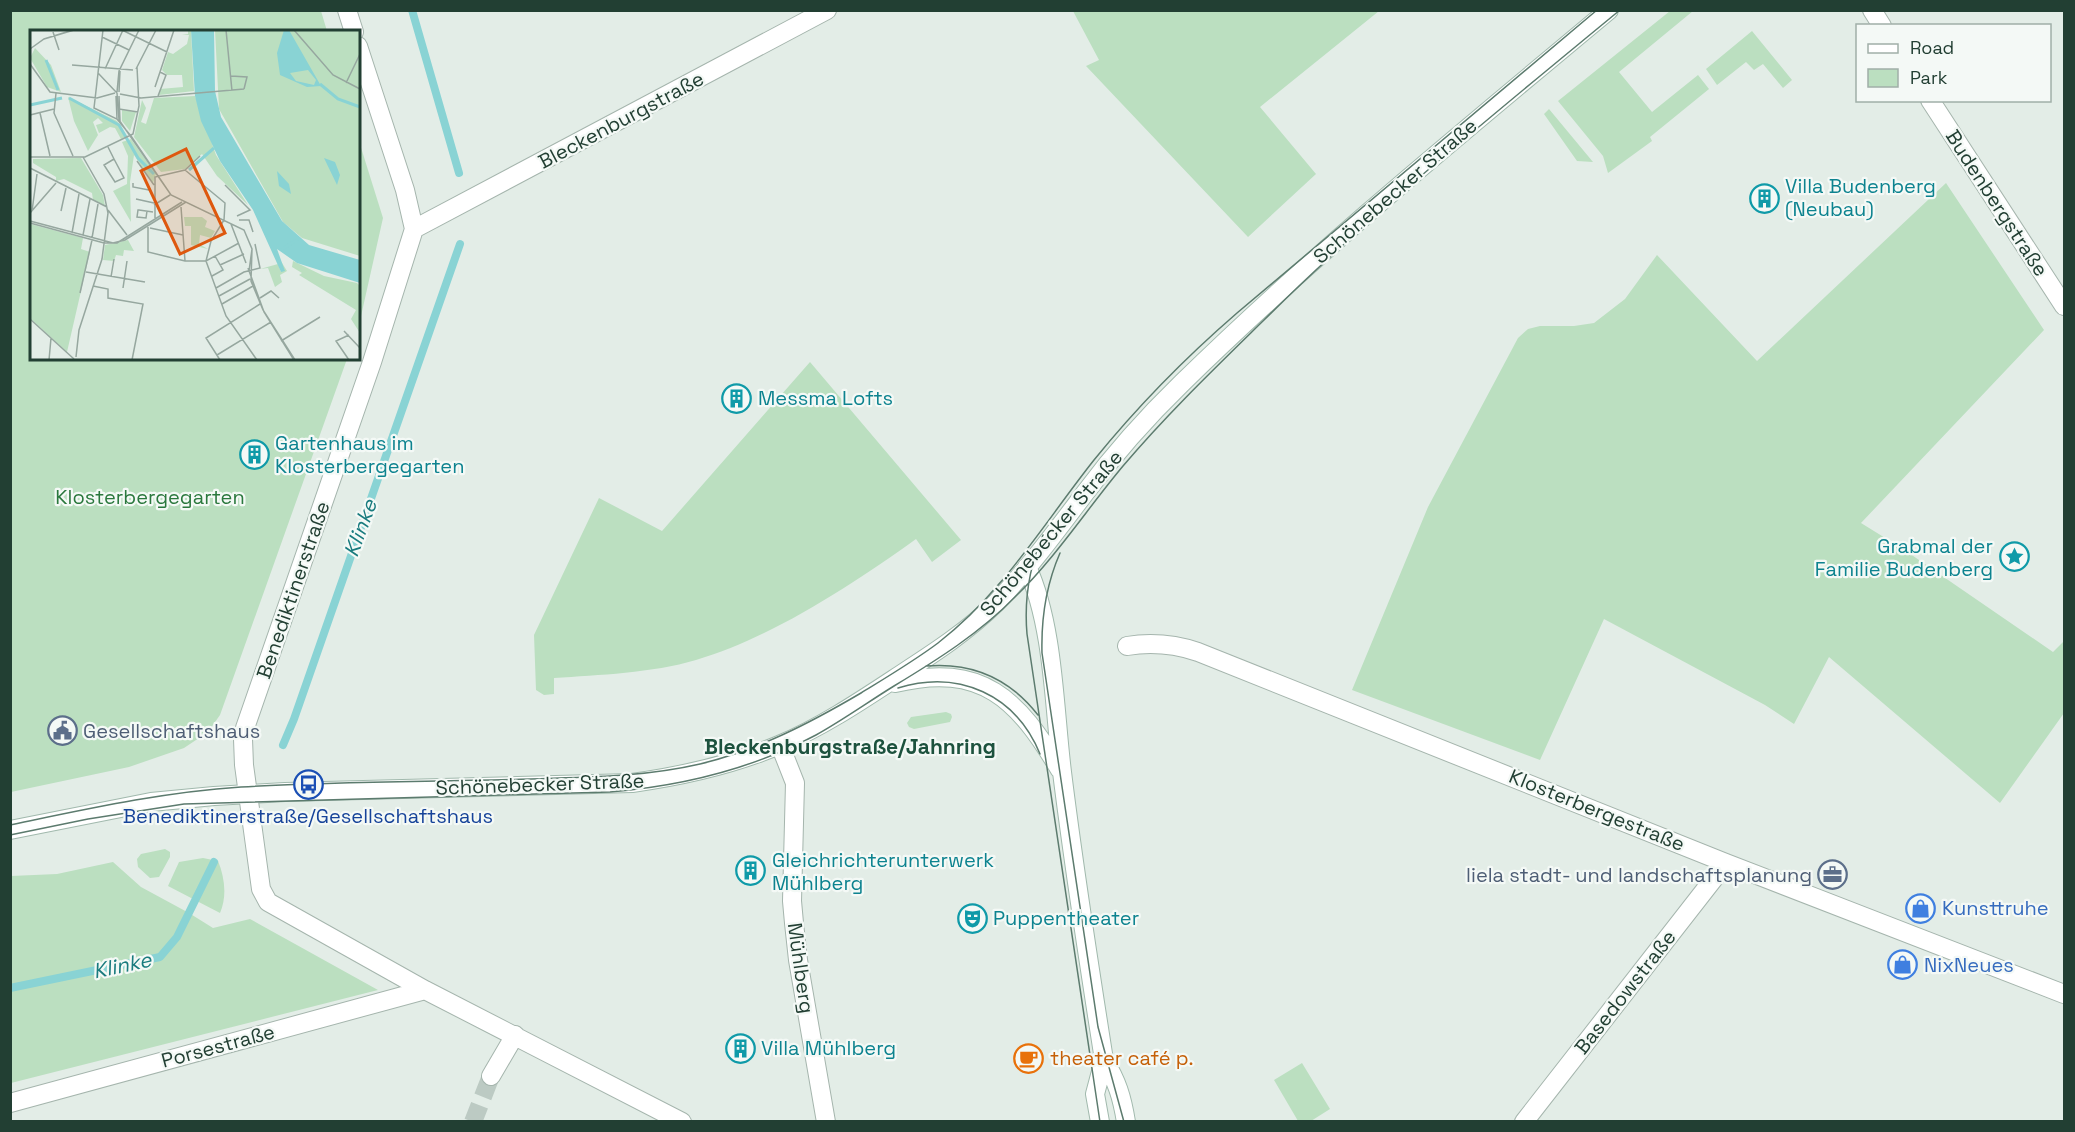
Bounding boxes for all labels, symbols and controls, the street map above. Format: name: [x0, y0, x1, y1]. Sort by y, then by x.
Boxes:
legend: [1856, 24, 2051, 102]
inset map: [30, 30, 360, 360]
text: Road: [1910, 36, 1954, 59]
street label: Bleckenburgstraße: [534, 65, 708, 175]
text: Park: [1910, 66, 1948, 89]
street label: Schönebecker Straße: [1308, 113, 1482, 269]
street label: Budenbergstraße: [1940, 125, 2054, 281]
place label: Villa Budenberg (Neubau): [1785, 173, 1936, 222]
building icon: Villa Budenberg (Neubau): [1748, 182, 1780, 214]
building icon: Messma Lofts: [721, 382, 753, 414]
place label: Messma Lofts: [758, 385, 893, 411]
place label: Gartenhaus im Klosterbergegarten: [275, 430, 464, 479]
building icon: Gartenhaus im Klosterbergegarten: [238, 439, 270, 471]
street label: Schönebecker Straße: [974, 445, 1128, 621]
park label: Klosterbergegarten: [55, 484, 245, 510]
water label: Klinke: [337, 494, 383, 560]
street label: Benediktinerstraße: [250, 498, 336, 682]
place label: Grabmal der Familie Budenberg: [1815, 533, 1993, 582]
place icon: Grabmal der Familie Budenberg: [1998, 541, 2030, 573]
public building icon: Gesellschaftshaus: [46, 715, 78, 747]
place label: Gesellschaftshaus: [83, 718, 260, 744]
district label: Bleckenburgstraße/Jahnring: [704, 733, 996, 760]
street label: Klosterbergestraße: [1505, 763, 1689, 857]
street label: Schönebecker Straße: [435, 767, 645, 801]
bus stop icon: Benediktinerstraße/Gesellschaftshaus: [292, 769, 324, 801]
place label: Benediktinerstraße/Gesellschaftshaus: [123, 803, 493, 829]
place label: Gleichrichterunterwerk Mühlberg: [772, 847, 994, 896]
building icon: Gleichrichterunterwerk Mühlberg: [735, 855, 767, 887]
office icon: liela stadt- und landschaftsplanung: [1817, 859, 1849, 891]
place label: liela stadt- und landschaftsplanung: [1466, 862, 1812, 888]
shop icon: Kunsttruhe: [1905, 892, 1937, 924]
place label: Kunsttruhe: [1942, 895, 2049, 921]
theatre icon: Puppentheater: [956, 902, 988, 934]
place label: Puppentheater: [993, 905, 1139, 931]
street label: Mühlberg: [782, 921, 820, 1015]
street label: Basedowstraße: [1568, 925, 1682, 1059]
water label: Klinke: [90, 945, 155, 984]
shop icon: NixNeues: [1887, 949, 1919, 981]
place label: NixNeues: [1924, 952, 2014, 978]
street label: Porsestraße: [158, 1018, 278, 1074]
building icon: Villa Mühlberg: [724, 1032, 756, 1064]
place label: Villa Mühlberg: [761, 1035, 896, 1061]
cafe icon: theater café p.: [1013, 1042, 1045, 1074]
place label: theater café p.: [1050, 1045, 1194, 1071]

